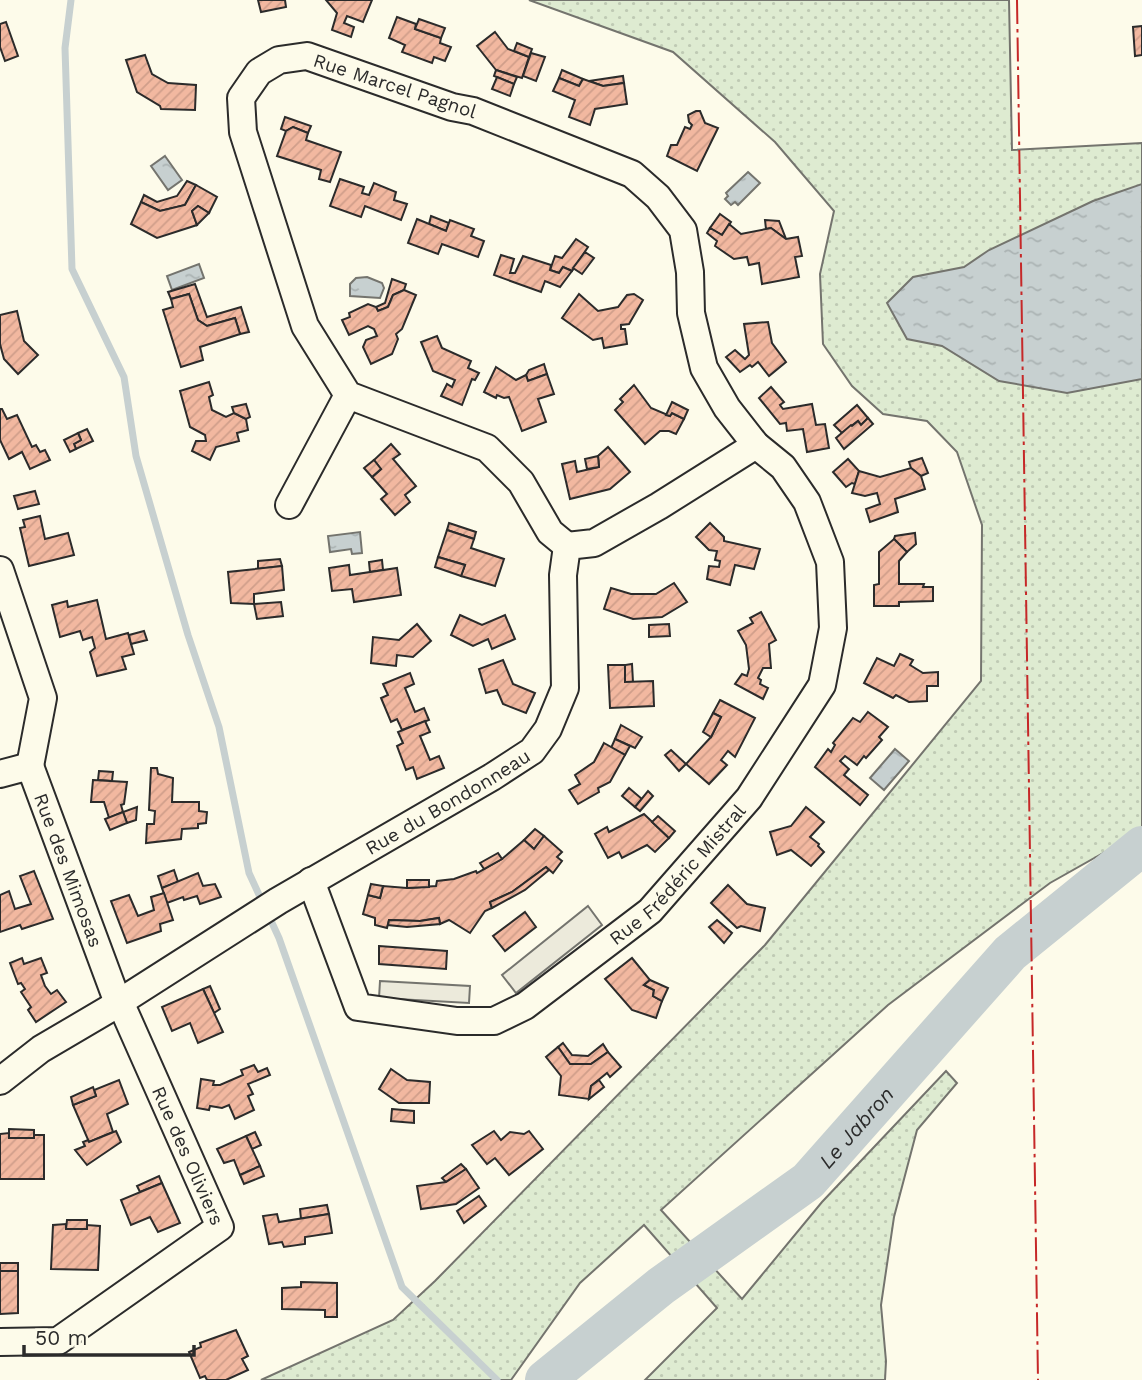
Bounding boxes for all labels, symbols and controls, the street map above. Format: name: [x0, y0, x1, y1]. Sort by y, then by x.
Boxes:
street label: Rue Marcel Pagnol: [310, 49, 480, 123]
street label: Rue du Bondonneau: [361, 744, 534, 859]
street label: Rue des Mimosas: [30, 790, 108, 950]
street label: Rue Frédéric Mistral: [604, 799, 750, 949]
water label: Le Jabron: [813, 1081, 899, 1173]
street label: Rue des Oliviers: [147, 1083, 229, 1228]
scale bar: [24, 1314, 194, 1358]
text: 50 m: [35, 1325, 87, 1350]

